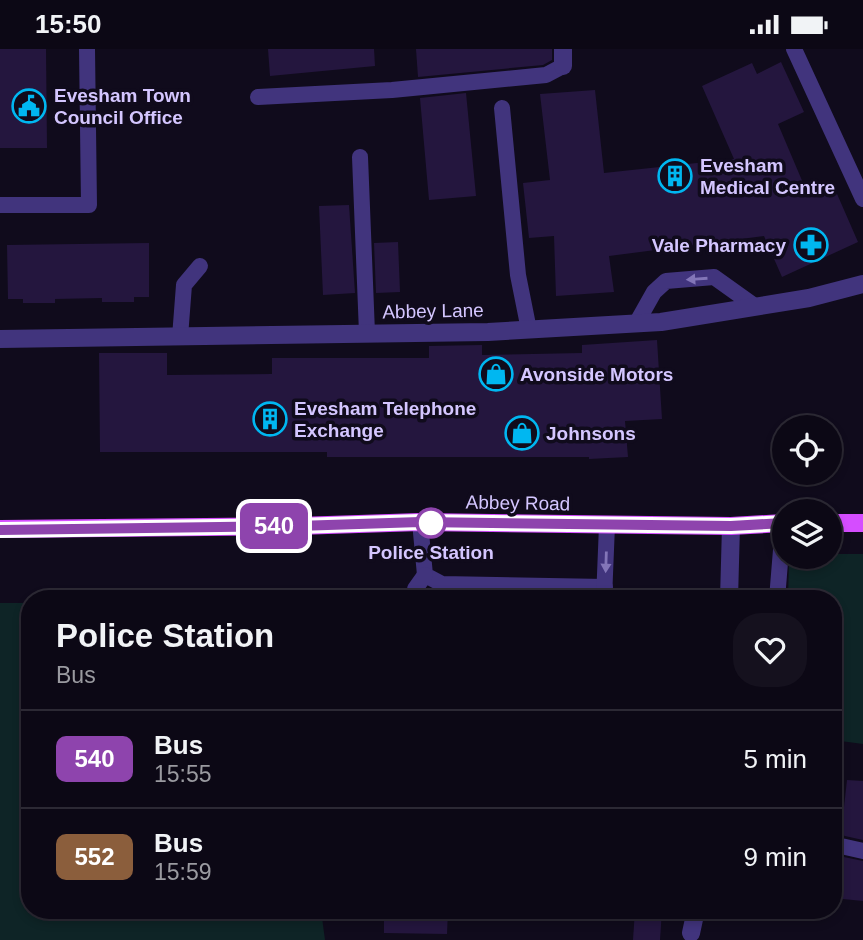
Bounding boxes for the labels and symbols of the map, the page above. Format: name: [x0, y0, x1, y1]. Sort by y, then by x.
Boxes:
place label: Evesham Town Council Office: [54, 85, 191, 128]
public building icon: Evesham Town Council Office: [10, 87, 48, 125]
place label: Evesham Medical Centre: [700, 155, 835, 198]
building icon: Evesham Medical Centre: [656, 157, 694, 195]
pharmacy icon: Vale Pharmacy: [792, 226, 830, 264]
place label: Vale Pharmacy: [652, 235, 786, 256]
one-way arrow: [686, 274, 708, 285]
street label: Abbey Lane: [382, 300, 484, 322]
shop icon: Avonside Motors: [477, 355, 515, 393]
place label: Avonside Motors: [520, 364, 673, 385]
place label: Evesham Telephone Exchange: [294, 398, 476, 441]
building icon: Evesham Telephone Exchange: [251, 400, 289, 438]
shop icon: Johnsons: [503, 414, 541, 452]
place label: Johnsons: [546, 423, 636, 444]
street label: Abbey Road: [466, 492, 570, 514]
line badge: 540: [234, 503, 314, 549]
marker: Police Station: [416, 508, 446, 538]
place label: Police Station: [368, 542, 494, 563]
one-way arrow: [600, 551, 611, 573]

